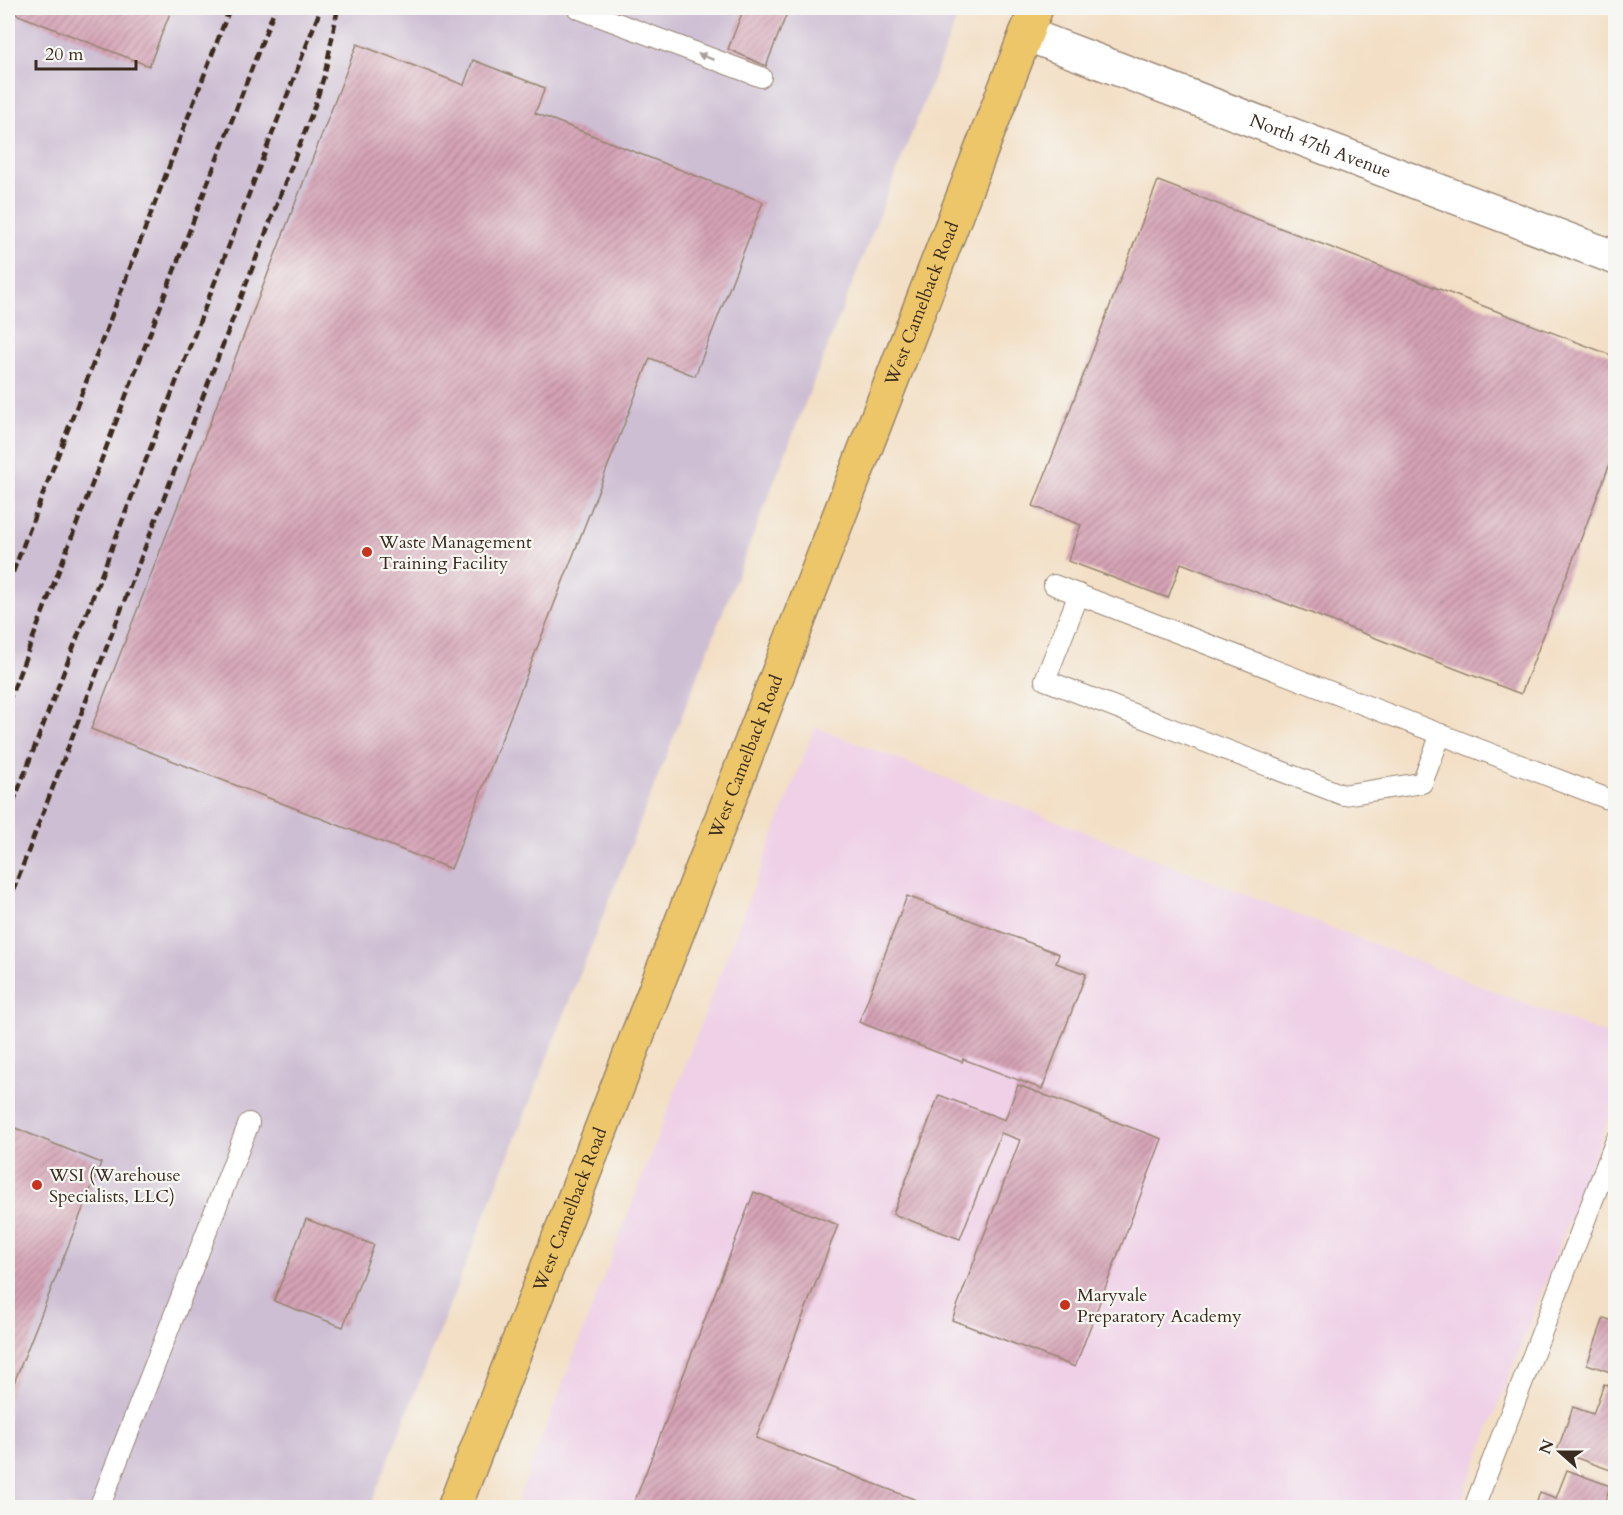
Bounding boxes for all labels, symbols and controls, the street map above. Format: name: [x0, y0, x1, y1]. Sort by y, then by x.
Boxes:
scale bar: [36, 33, 136, 71]
text: 20 m: [45, 42, 84, 67]
one-way arrow: [697, 51, 715, 61]
street label: North 47th Avenue: [1246, 108, 1395, 184]
street label: West Camelback Road: [878, 218, 965, 390]
place label: Waste Management Training Facility: [378, 530, 532, 576]
marker: Waste Management Training Facility: [360, 545, 374, 559]
street label: West Camelback Road: [702, 671, 789, 843]
street label: West Camelback Road: [526, 1123, 613, 1296]
place label: WSI (Warehouse Specialists, LLC): [48, 1163, 181, 1209]
marker: WSI (Warehouse Specialists, LLC): [30, 1178, 44, 1192]
place label: Maryvale Preparatory Academy: [1077, 1283, 1242, 1329]
marker: Maryvale Preparatory Academy: [1058, 1298, 1072, 1312]
north arrow: [1530, 1422, 1590, 1482]
text: N: [1534, 1436, 1560, 1457]

